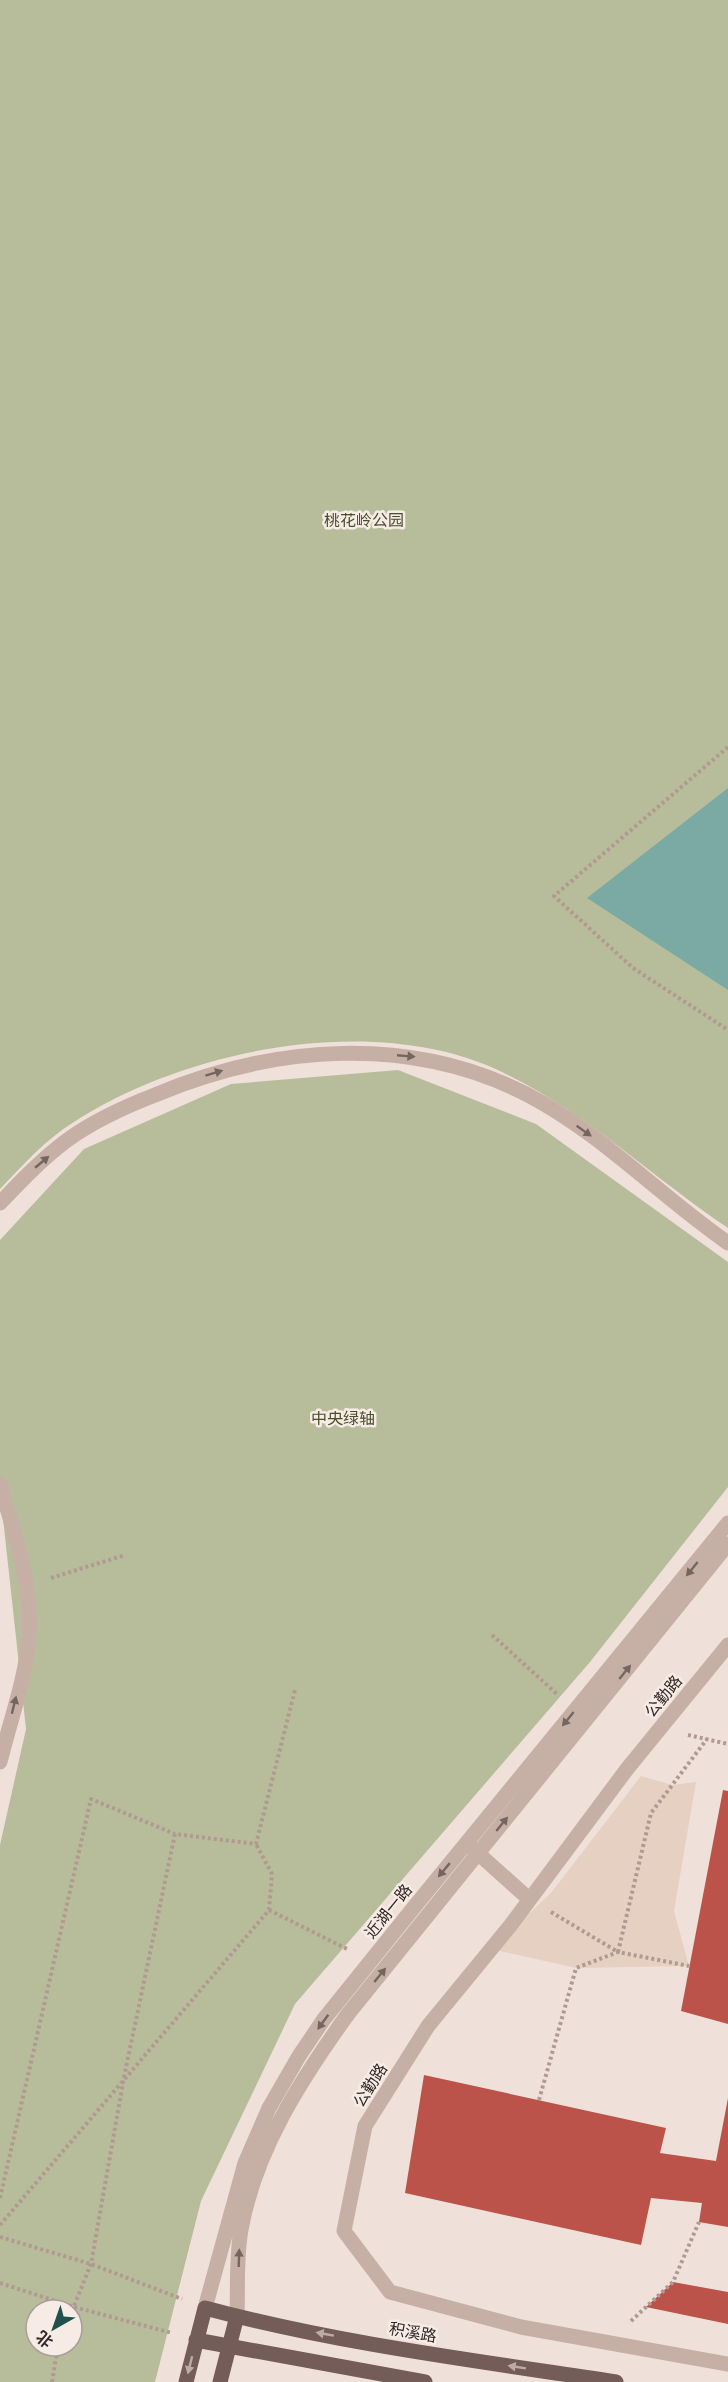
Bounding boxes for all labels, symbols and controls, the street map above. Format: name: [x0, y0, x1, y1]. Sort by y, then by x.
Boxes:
park label: 桃花岭公园: [324, 509, 404, 531]
one-way arrow: [397, 1051, 416, 1061]
one-way arrow: [205, 1068, 223, 1077]
one-way arrow: [575, 1125, 591, 1137]
one-way arrow: [34, 1156, 49, 1169]
park label: 中央绿轴: [311, 1407, 375, 1429]
one-way arrow: [686, 1561, 699, 1577]
one-way arrow: [618, 1665, 631, 1680]
street label: 公勤路: [639, 1670, 687, 1722]
one-way arrow: [10, 1696, 20, 1714]
one-way arrow: [563, 1712, 575, 1727]
one-way arrow: [496, 1816, 508, 1831]
one-way arrow: [438, 1862, 451, 1878]
street label: 近湖一路: [359, 1879, 417, 1943]
one-way arrow: [373, 1967, 386, 1983]
one-way arrow: [317, 2015, 329, 2030]
street label: 公勤路: [348, 2059, 392, 2111]
one-way arrow: [235, 2248, 244, 2267]
north arrow: [24, 2298, 84, 2358]
street label: 积溪路: [387, 2317, 439, 2347]
text: 北: [31, 2326, 58, 2353]
one-way arrow: [315, 2329, 334, 2338]
one-way arrow: [184, 2356, 194, 2374]
one-way arrow: [507, 2362, 526, 2371]

